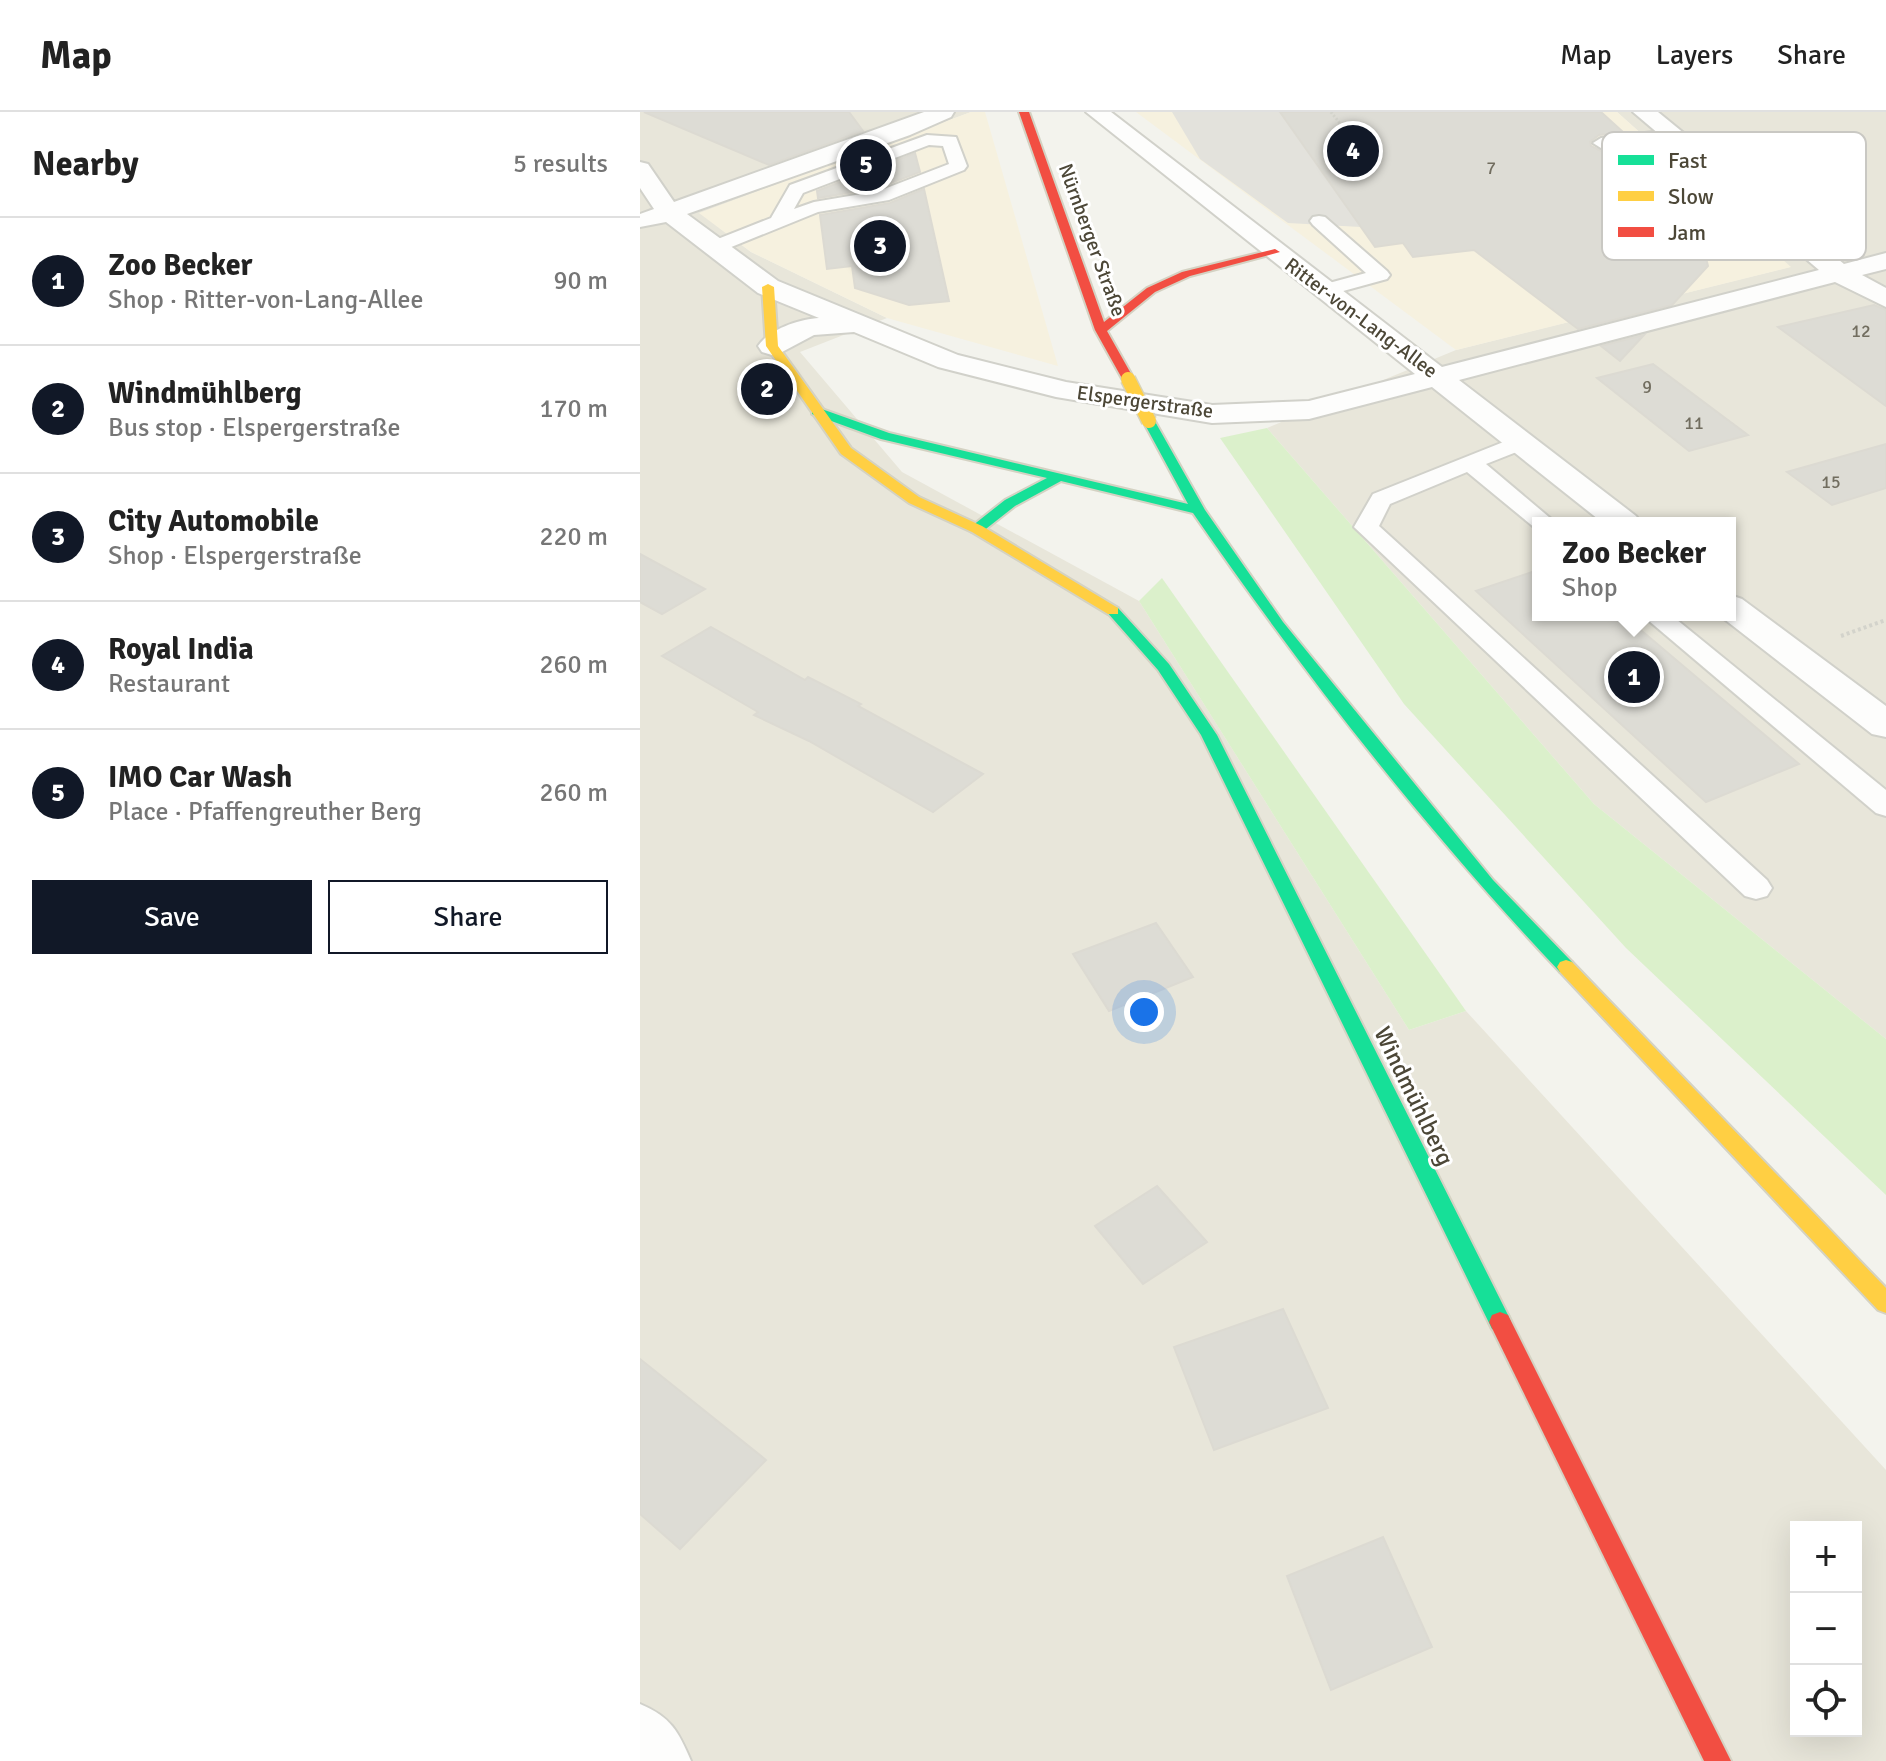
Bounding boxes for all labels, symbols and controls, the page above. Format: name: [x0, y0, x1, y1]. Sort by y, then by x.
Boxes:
text: Map: [40, 32, 112, 79]
text: Map: [1560, 38, 1612, 72]
text: Layers: [1656, 38, 1733, 72]
text: Share: [1777, 38, 1846, 72]
pin: 4: [1327, 121, 1379, 181]
legend: [1602, 132, 1866, 260]
pin: 5: [840, 135, 892, 195]
text: Nearby: [32, 143, 139, 185]
text: Fast: [1668, 147, 1708, 174]
text: 5 results: [513, 148, 608, 180]
house number: 7: [1486, 157, 1496, 179]
street label: Nürnberger Straße: [1053, 160, 1131, 320]
text: Slow: [1668, 183, 1714, 210]
pin: 3: [854, 216, 906, 276]
text: Jam: [1668, 219, 1706, 246]
text: Zoo Becker: [108, 247, 253, 284]
street label: Ritter-von-Lang-Allee: [1280, 252, 1442, 384]
text: 1: [51, 265, 65, 297]
text: 90 m: [553, 265, 608, 297]
text: Shop · Ritter-von-Lang-Allee: [108, 284, 424, 316]
house number: 12: [1851, 320, 1871, 342]
pin: 2: [741, 359, 793, 419]
text: Windmühlberg: [108, 375, 302, 412]
house number: 9: [1642, 376, 1652, 398]
street label: Elspergerstraße: [1075, 380, 1215, 424]
text: 2: [51, 393, 65, 425]
text: 170 m: [539, 393, 608, 425]
text: Bus stop · Elspergerstraße: [108, 412, 400, 444]
house number: 11: [1684, 412, 1704, 434]
house number: 15: [1821, 471, 1841, 493]
text: City Automobile: [108, 503, 319, 540]
popup: [1532, 517, 1736, 621]
text: 3: [51, 521, 65, 553]
text: 220 m: [539, 521, 608, 553]
text: Zoo Becker: [1562, 535, 1706, 572]
text: Shop · Elspergerstraße: [108, 540, 362, 572]
text: Shop: [1562, 572, 1618, 604]
text: Royal India: [108, 631, 254, 668]
pin: 1: [1608, 647, 1660, 707]
text: 4: [51, 649, 65, 681]
text: 260 m: [539, 649, 608, 681]
text: Restaurant: [108, 668, 230, 700]
text: IMO Car Wash: [108, 759, 292, 796]
text: 5: [51, 777, 65, 809]
text: 260 m: [539, 777, 608, 809]
text: Place · Pfaffengreuther Berg: [108, 796, 422, 828]
button: Save: [32, 880, 312, 954]
button: Share: [328, 880, 608, 954]
your location: [1124, 992, 1164, 1032]
street label: Windmühlberg: [1367, 1022, 1461, 1170]
map controls: [1790, 1521, 1862, 1737]
button: +: [1790, 1521, 1862, 1593]
button: −: [1790, 1593, 1862, 1665]
button: locate: [1790, 1665, 1862, 1737]

